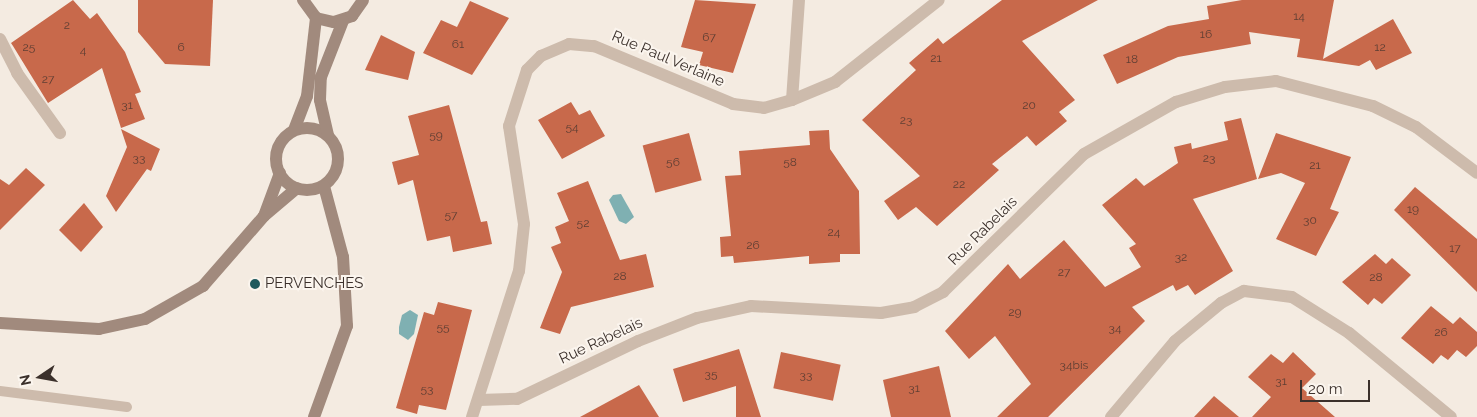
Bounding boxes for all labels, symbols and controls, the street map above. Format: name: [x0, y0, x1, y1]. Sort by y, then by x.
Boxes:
house number: 14: [1293, 10, 1305, 24]
house number: 2: [64, 19, 70, 33]
street label: Rue Paul Verlaine: [608, 27, 728, 91]
house number: 16: [1200, 28, 1212, 42]
house number: 67: [702, 31, 716, 45]
house number: 61: [452, 38, 464, 52]
house number: 25: [23, 41, 35, 55]
house number: 6: [177, 41, 185, 55]
house number: 12: [1374, 41, 1386, 55]
house number: 4: [80, 44, 86, 58]
house number: 21: [930, 52, 942, 66]
house number: 18: [1126, 53, 1138, 67]
house number: 27: [42, 73, 54, 87]
house number: 31: [121, 99, 133, 113]
house number: 20: [1022, 99, 1036, 113]
house number: 23: [900, 114, 912, 128]
house number: 54: [565, 121, 579, 135]
house number: 59: [429, 129, 443, 143]
house number: 33: [133, 152, 145, 166]
house number: 23: [1203, 152, 1215, 166]
house number: 56: [666, 156, 680, 170]
house number: 58: [783, 156, 797, 170]
house number: 21: [1309, 159, 1321, 173]
house number: 22: [953, 178, 965, 192]
street label: Rue Rabelais: [945, 193, 1021, 269]
house number: 19: [1407, 203, 1419, 217]
house number: 57: [445, 209, 457, 223]
house number: 30: [1303, 214, 1317, 228]
house number: 52: [577, 217, 589, 231]
house number: 24: [828, 226, 840, 240]
house number: 26: [746, 239, 760, 253]
house number: 17: [1449, 242, 1461, 256]
house number: 32: [1175, 251, 1187, 265]
house number: 27: [1058, 266, 1070, 280]
house number: 28: [613, 270, 627, 284]
house number: 28: [1369, 271, 1383, 285]
place label: PERVENCHES: [265, 275, 363, 293]
marker: PERVENCHES: [249, 278, 261, 290]
house number: 29: [1008, 306, 1022, 320]
street label: Rue Rabelais: [556, 314, 646, 368]
house number: 55: [436, 321, 450, 335]
house number: 34: [1109, 322, 1121, 336]
house number: 26: [1434, 326, 1448, 340]
north arrow: [15, 352, 65, 402]
house number: 34bis: [1060, 359, 1088, 373]
house number: 35: [705, 368, 717, 382]
house number: 33: [800, 369, 812, 383]
scale bar: [1302, 370, 1372, 402]
text: N: [16, 373, 34, 387]
house number: 31: [1275, 375, 1287, 389]
text: 20 m: [1308, 380, 1343, 398]
house number: 31: [908, 382, 920, 396]
house number: 53: [421, 383, 433, 397]

